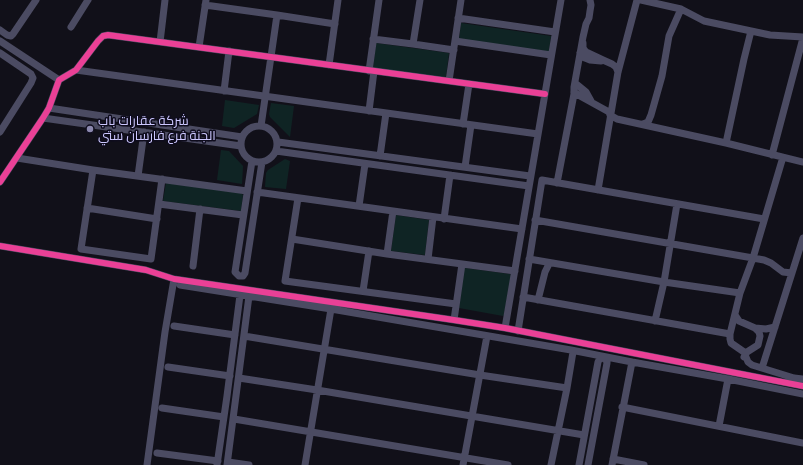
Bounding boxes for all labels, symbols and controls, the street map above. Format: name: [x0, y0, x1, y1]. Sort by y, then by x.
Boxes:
place label: شرکة عقارات باب الجنة فرع فارسان ستي: [98, 114, 216, 145]
marker: شرکة عقارات باب الجنة فرع فارسان ستي: [85, 124, 95, 134]

